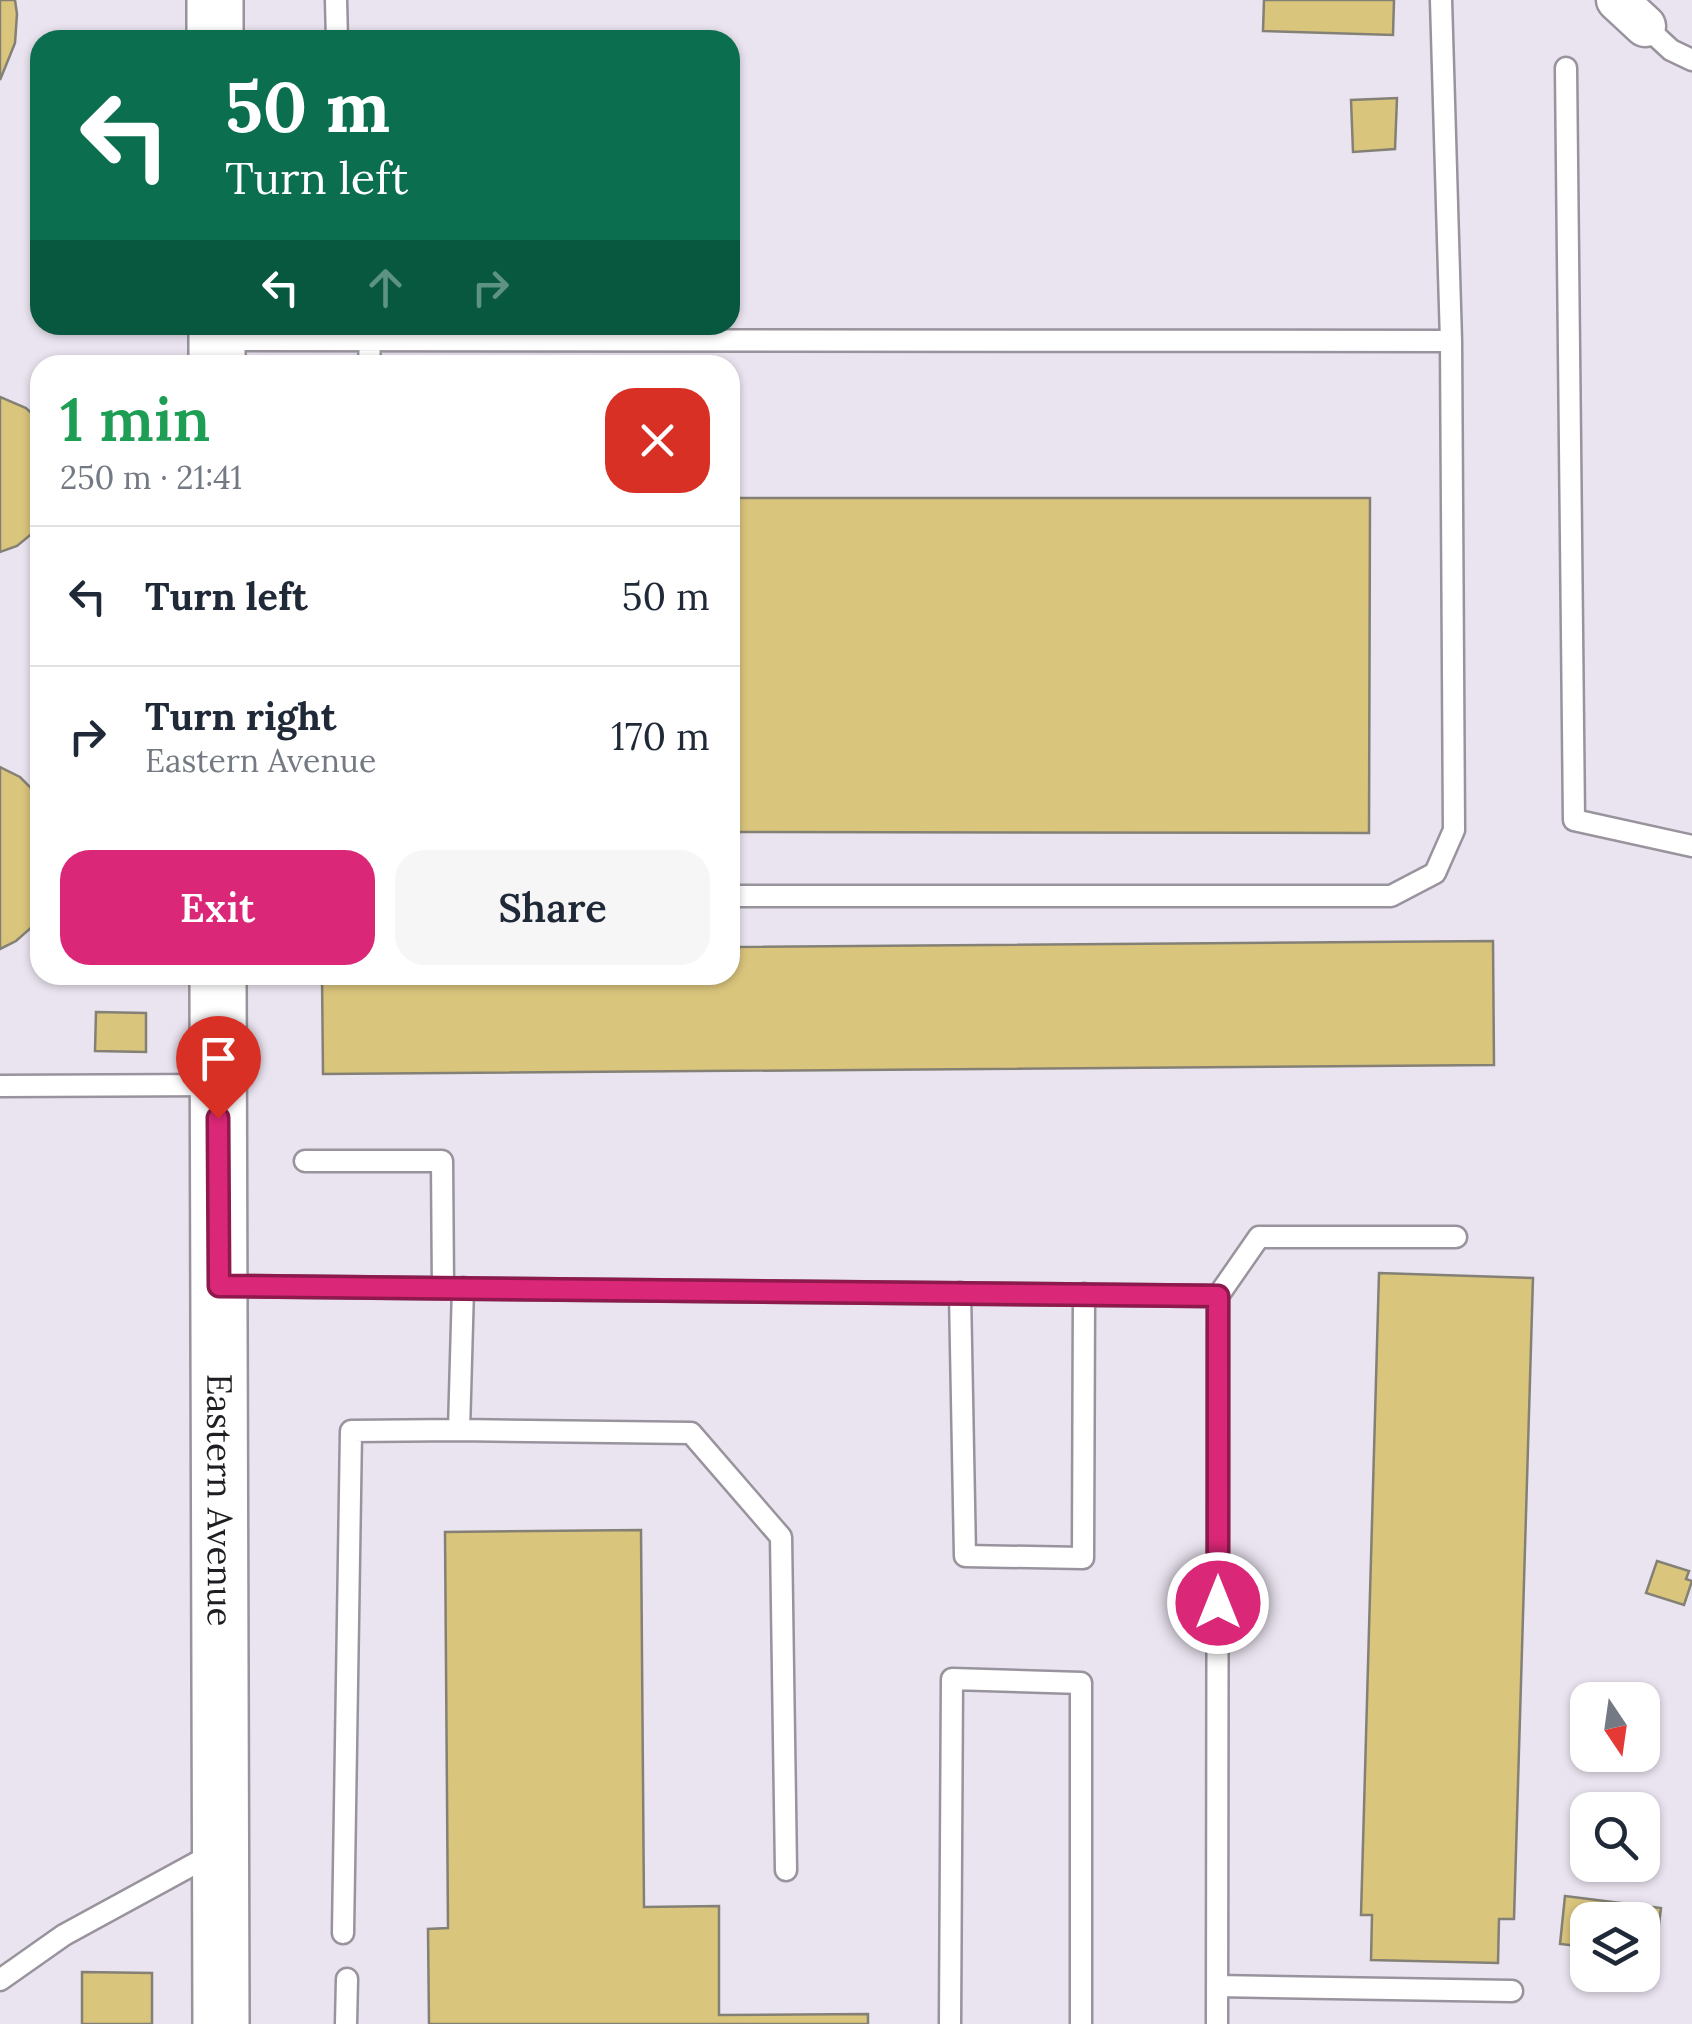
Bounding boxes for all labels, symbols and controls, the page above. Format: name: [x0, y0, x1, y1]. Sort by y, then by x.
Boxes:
text: 50 m: [225, 62, 390, 151]
icon: left: [60, 70, 190, 200]
text: Turn left: [225, 149, 408, 206]
icon: left: [253, 260, 308, 315]
icon: ahead: [358, 260, 413, 315]
icon: right: [463, 260, 518, 315]
text: 1 min: [60, 381, 210, 457]
button: close: [605, 388, 710, 493]
text: 250 m · 21:41: [60, 457, 242, 498]
icon: left: [60, 569, 115, 624]
text: Turn left: [145, 572, 308, 620]
text: 50 m: [622, 572, 710, 620]
text: Turn right: [145, 692, 336, 740]
icon: right: [60, 709, 115, 764]
text: 170 m: [611, 712, 710, 760]
text: Eastern Avenue: [145, 740, 376, 781]
button: Exit: [60, 850, 375, 965]
button: Share: [395, 850, 710, 965]
pin: [176, 1016, 261, 1119]
icon: arrive: [191, 1031, 246, 1086]
street label: Eastern Avenue: [197, 1373, 243, 1627]
position arrow: [1166, 1551, 1270, 1655]
north arrow: [1570, 1682, 1660, 1772]
map controls: [1570, 1682, 1660, 1992]
button: search: [1570, 1792, 1660, 1882]
button: layers: [1570, 1902, 1660, 1992]

